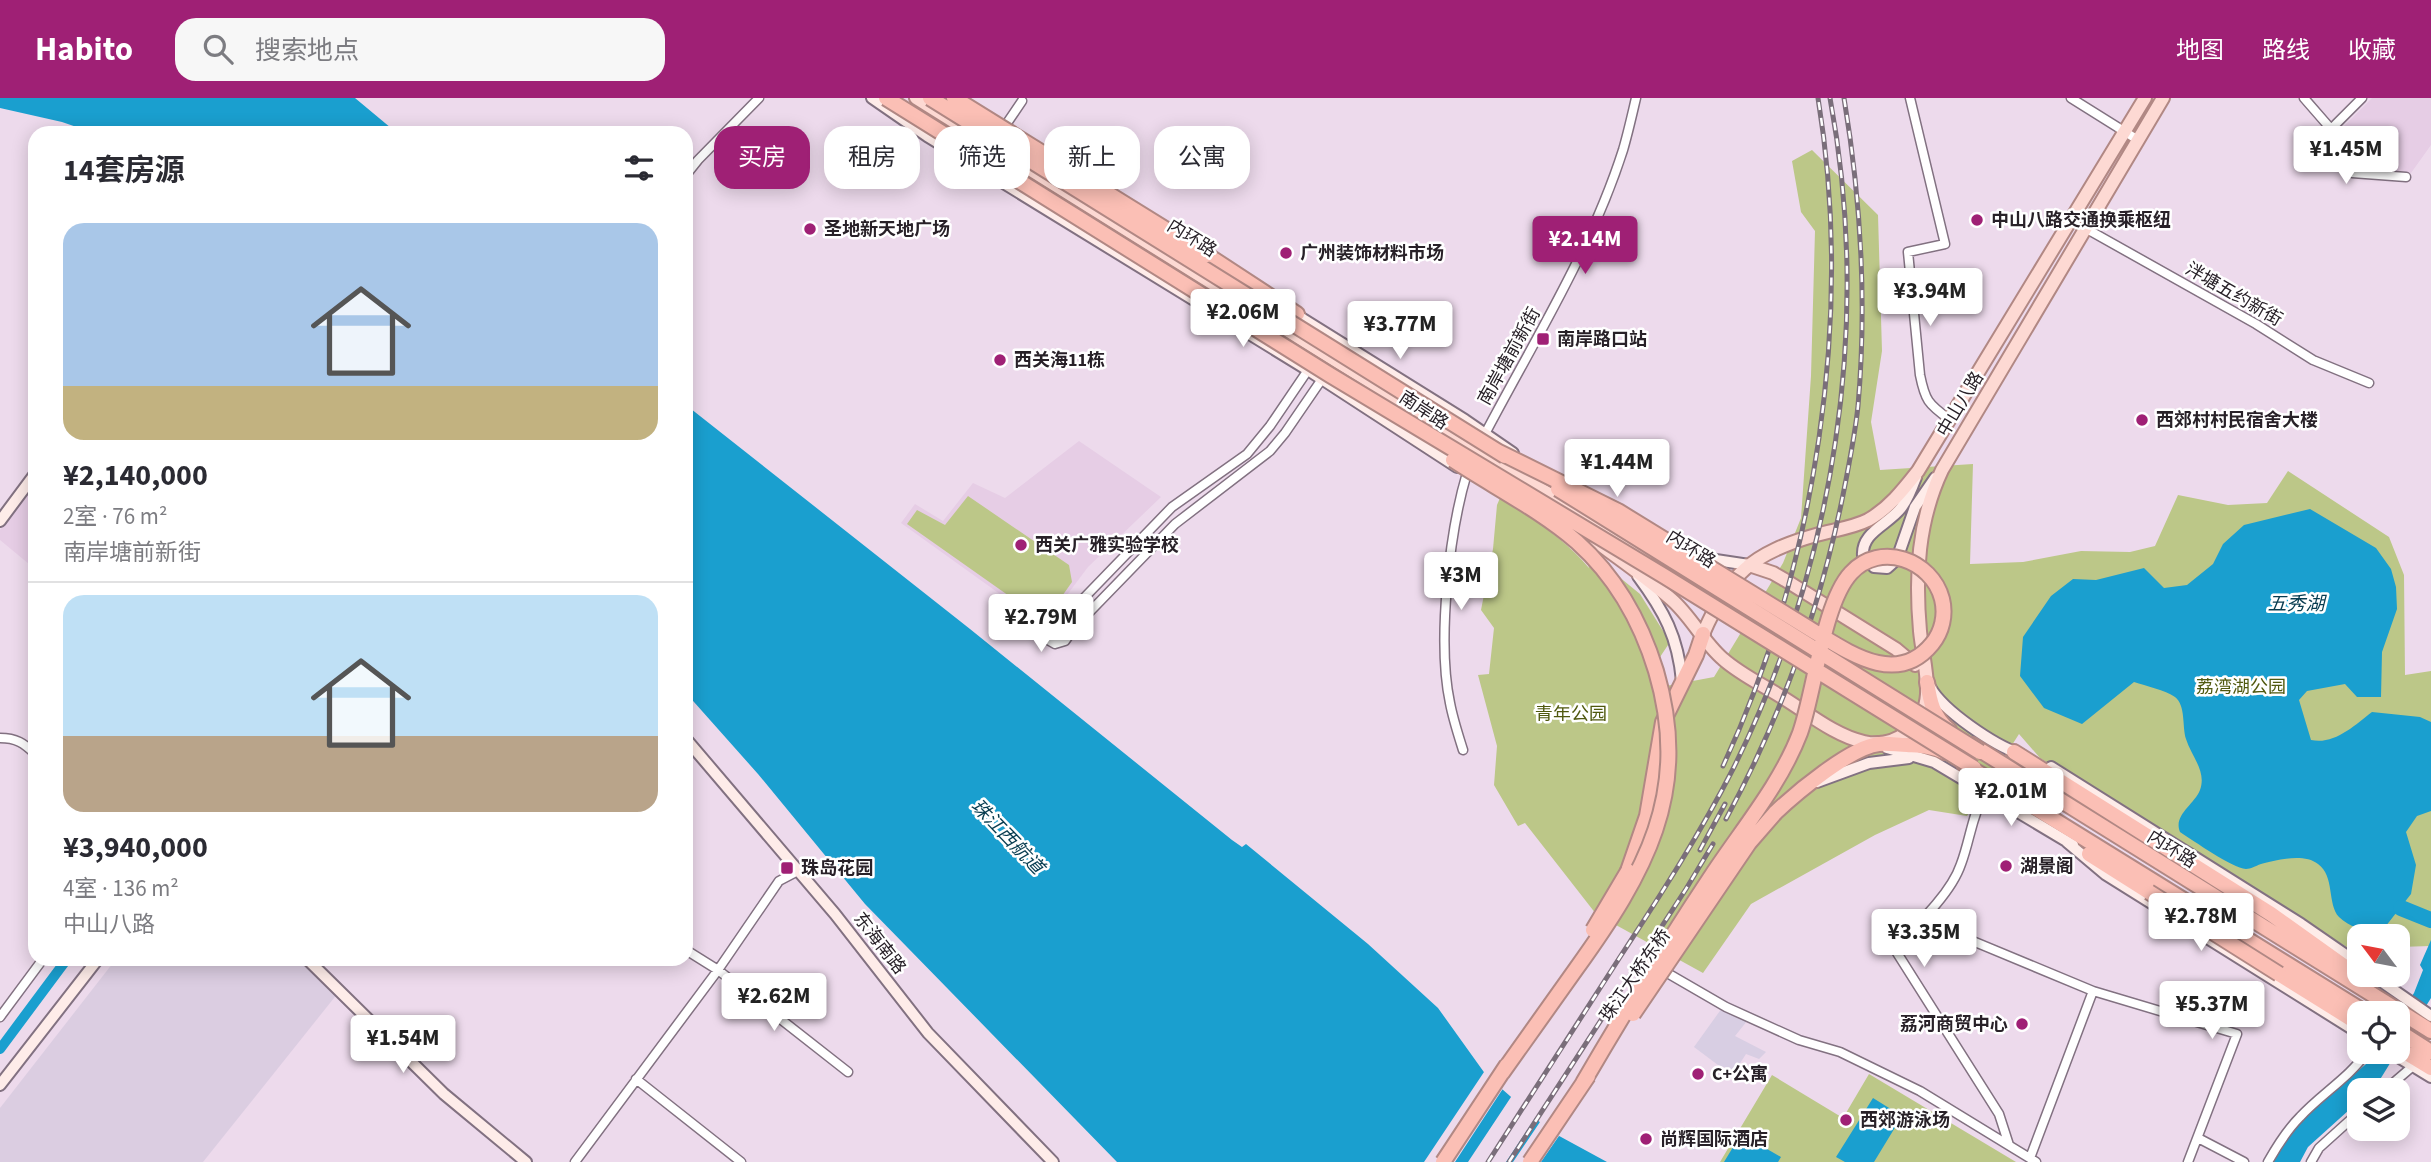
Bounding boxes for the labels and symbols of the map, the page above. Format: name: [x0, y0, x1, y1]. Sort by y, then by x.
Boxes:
pin: ¥1.45M: [2289, 126, 2403, 186]
place label: 中山八路交通换乘枢纽: [1991, 208, 2171, 233]
marker: 中山八路交通换乘枢纽: [1969, 212, 1985, 228]
street label: 内环路: [1162, 214, 1221, 263]
pin: ¥2.14M: [1528, 216, 1642, 276]
place label: 圣地新天地广场: [824, 217, 950, 242]
marker: 圣地新天地广场: [802, 221, 818, 237]
place label: 广州装饰材料市场: [1300, 241, 1444, 266]
marker: 广州装饰材料市场: [1278, 245, 1294, 261]
street label: 泮塘五约新街: [2181, 257, 2287, 332]
pin: ¥3.94M: [1873, 268, 1987, 328]
pin: ¥2.06M: [1186, 289, 1300, 349]
pin: ¥3.77M: [1343, 302, 1457, 361]
street label: 南岸塘前新街: [1472, 303, 1547, 410]
place label: 南岸路口站: [1557, 327, 1647, 352]
marker: 南岸路口站: [1535, 331, 1551, 347]
place label: 西关海11栋: [1014, 348, 1105, 373]
marker: 西关海11栋: [992, 352, 1008, 368]
street label: 中山八路: [1931, 367, 1990, 442]
street label: 南岸路: [1394, 385, 1453, 436]
place label: 西郊村村民宿舍大楼: [2156, 408, 2318, 433]
marker: 西郊村村民宿舍大楼: [2134, 412, 2150, 428]
pin: ¥1.44M: [1560, 440, 1674, 499]
street label: 内环路: [1661, 525, 1720, 574]
place label: 西关广雅实验学校: [1035, 533, 1179, 558]
marker: 西关广雅实验学校: [1013, 537, 1029, 553]
pin: ¥3M: [1427, 552, 1495, 612]
water label: 五秀湖: [2267, 591, 2327, 618]
pin: ¥2.79M: [984, 594, 1098, 654]
park label: 荔湾湖公园: [2196, 675, 2286, 700]
park label: 青年公园: [1535, 702, 1607, 727]
pin: ¥2.01M: [1954, 768, 2068, 828]
water label: 珠江西航道: [964, 793, 1052, 883]
street label: 内环路: [2142, 825, 2201, 874]
place label: 湖景阁: [2020, 854, 2074, 879]
place label: 珠岛花园: [801, 856, 873, 881]
marker: 湖景阁: [1998, 858, 2014, 874]
marker: 珠岛花园: [779, 860, 795, 876]
pin: ¥2.78M: [2144, 894, 2258, 953]
street label: 东海南路: [848, 907, 912, 979]
pin: ¥3.35M: [1867, 910, 1981, 969]
street label: 珠江大桥东桥: [1594, 924, 1677, 1027]
north arrow: [2347, 924, 2410, 987]
pin: ¥2.62M: [717, 974, 831, 1033]
pin: ¥5.37M: [2155, 982, 2269, 1041]
place label: 荔河商贸中心: [1900, 1012, 2008, 1037]
pin: ¥1.54M: [346, 1016, 460, 1075]
marker: 荔河商贸中心: [2014, 1016, 2030, 1032]
place label: C+公寓: [1712, 1062, 1768, 1087]
marker: C+公寓: [1690, 1066, 1706, 1082]
place label: 西郊游泳场: [1860, 1108, 1950, 1133]
marker: 西郊游泳场: [1838, 1112, 1854, 1128]
place label: 尚辉国际酒店: [1660, 1127, 1768, 1152]
marker: 尚辉国际酒店: [1638, 1131, 1654, 1147]

